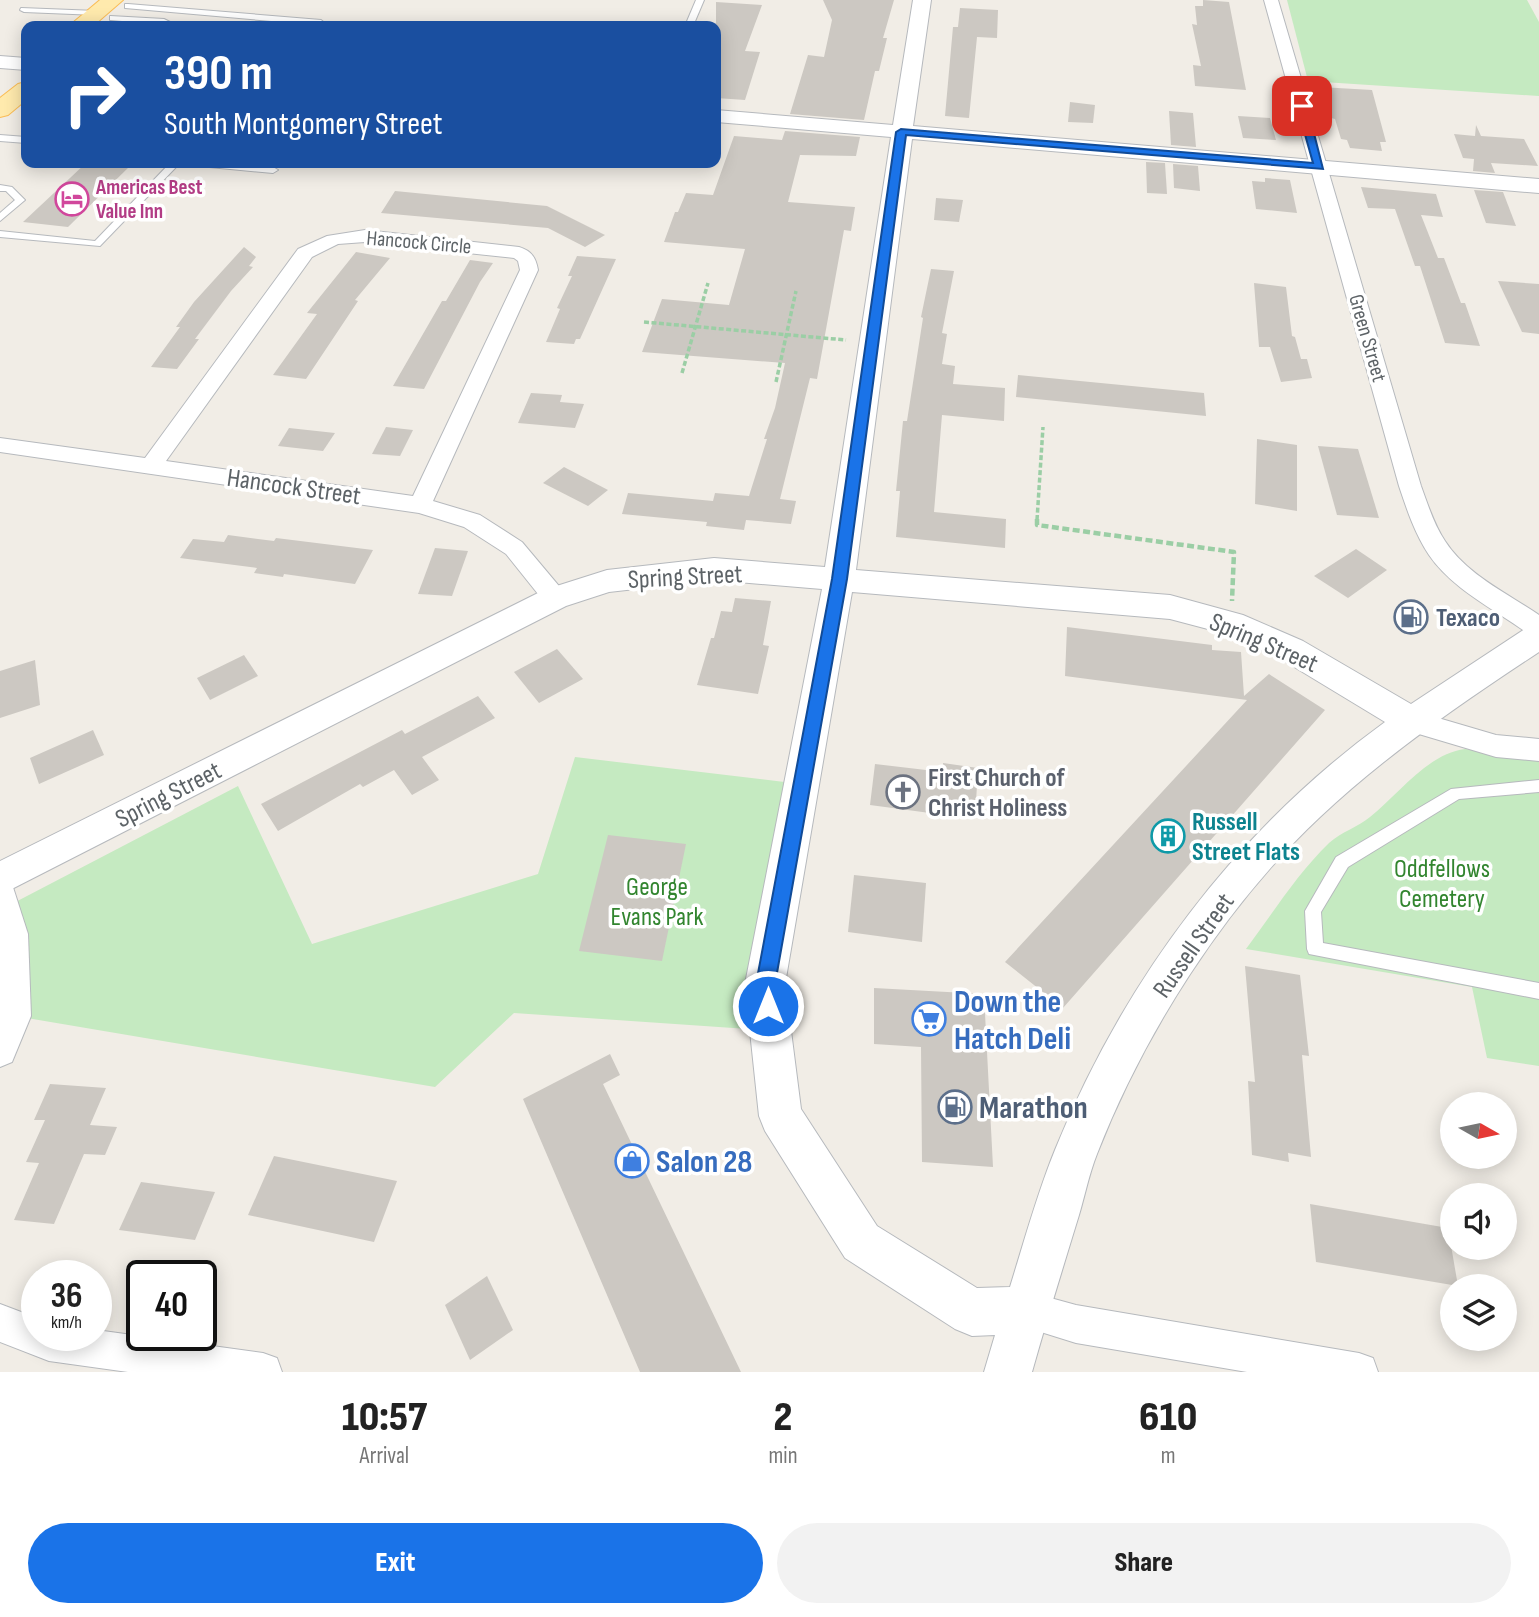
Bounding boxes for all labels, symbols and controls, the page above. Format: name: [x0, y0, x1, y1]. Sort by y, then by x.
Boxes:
text: 390 m: [164, 45, 273, 104]
icon: right: [49, 49, 140, 140]
pin: [1272, 76, 1332, 136]
icon: arrive: [1283, 87, 1321, 125]
text: South Montgomery Street: [164, 105, 443, 144]
place label: Americas Best Value Inn: [95, 175, 203, 224]
hotel icon: Americas Best Value Inn: [53, 180, 91, 218]
street label: Hancock Circle: [366, 225, 472, 260]
street label: Green Street: [1343, 292, 1392, 385]
street label: Hancock Street: [225, 463, 363, 512]
street label: Spring Street: [627, 559, 743, 596]
fuel station icon: Texaco: [1392, 598, 1430, 636]
place label: Texaco: [1436, 603, 1500, 634]
street label: Spring Street: [1205, 607, 1322, 680]
street label: Spring Street: [111, 755, 227, 835]
place label: First Church of Christ Holiness: [928, 763, 1067, 824]
church icon: First Church of Christ Holiness: [884, 773, 922, 811]
place label: Russell Street Flats: [1192, 807, 1300, 868]
building icon: Russell Street Flats: [1149, 817, 1187, 855]
park label: Oddfellows Cemetery: [1394, 854, 1490, 915]
park label: George Evans Park: [610, 872, 704, 933]
street label: Russell Street: [1147, 888, 1241, 1004]
position arrow: [731, 969, 805, 1043]
place label: Down the Hatch Deli: [954, 983, 1071, 1059]
supermarket icon: Down the Hatch Deli: [910, 1000, 948, 1038]
fuel station icon: Marathon: [936, 1088, 974, 1126]
place label: Marathon: [979, 1089, 1088, 1128]
north arrow: [1440, 1092, 1517, 1169]
map controls: [1440, 1092, 1517, 1351]
shop icon: Salon 28: [613, 1142, 651, 1180]
place label: Salon 28: [656, 1143, 752, 1182]
button: sound: [1440, 1183, 1517, 1260]
speed limit sign: 40: [126, 1260, 217, 1351]
button: layers: [1440, 1274, 1517, 1351]
text: 36: [50, 1275, 83, 1318]
text: km/h: [51, 1312, 82, 1333]
text: 10:57: [342, 1392, 427, 1443]
text: 2: [774, 1392, 792, 1443]
text: 610: [1139, 1392, 1197, 1443]
text: Arrival: [360, 1442, 409, 1470]
text: min: [769, 1442, 797, 1470]
text: m: [1161, 1442, 1176, 1470]
button: Exit: [28, 1523, 763, 1603]
button: Share: [777, 1523, 1511, 1603]

